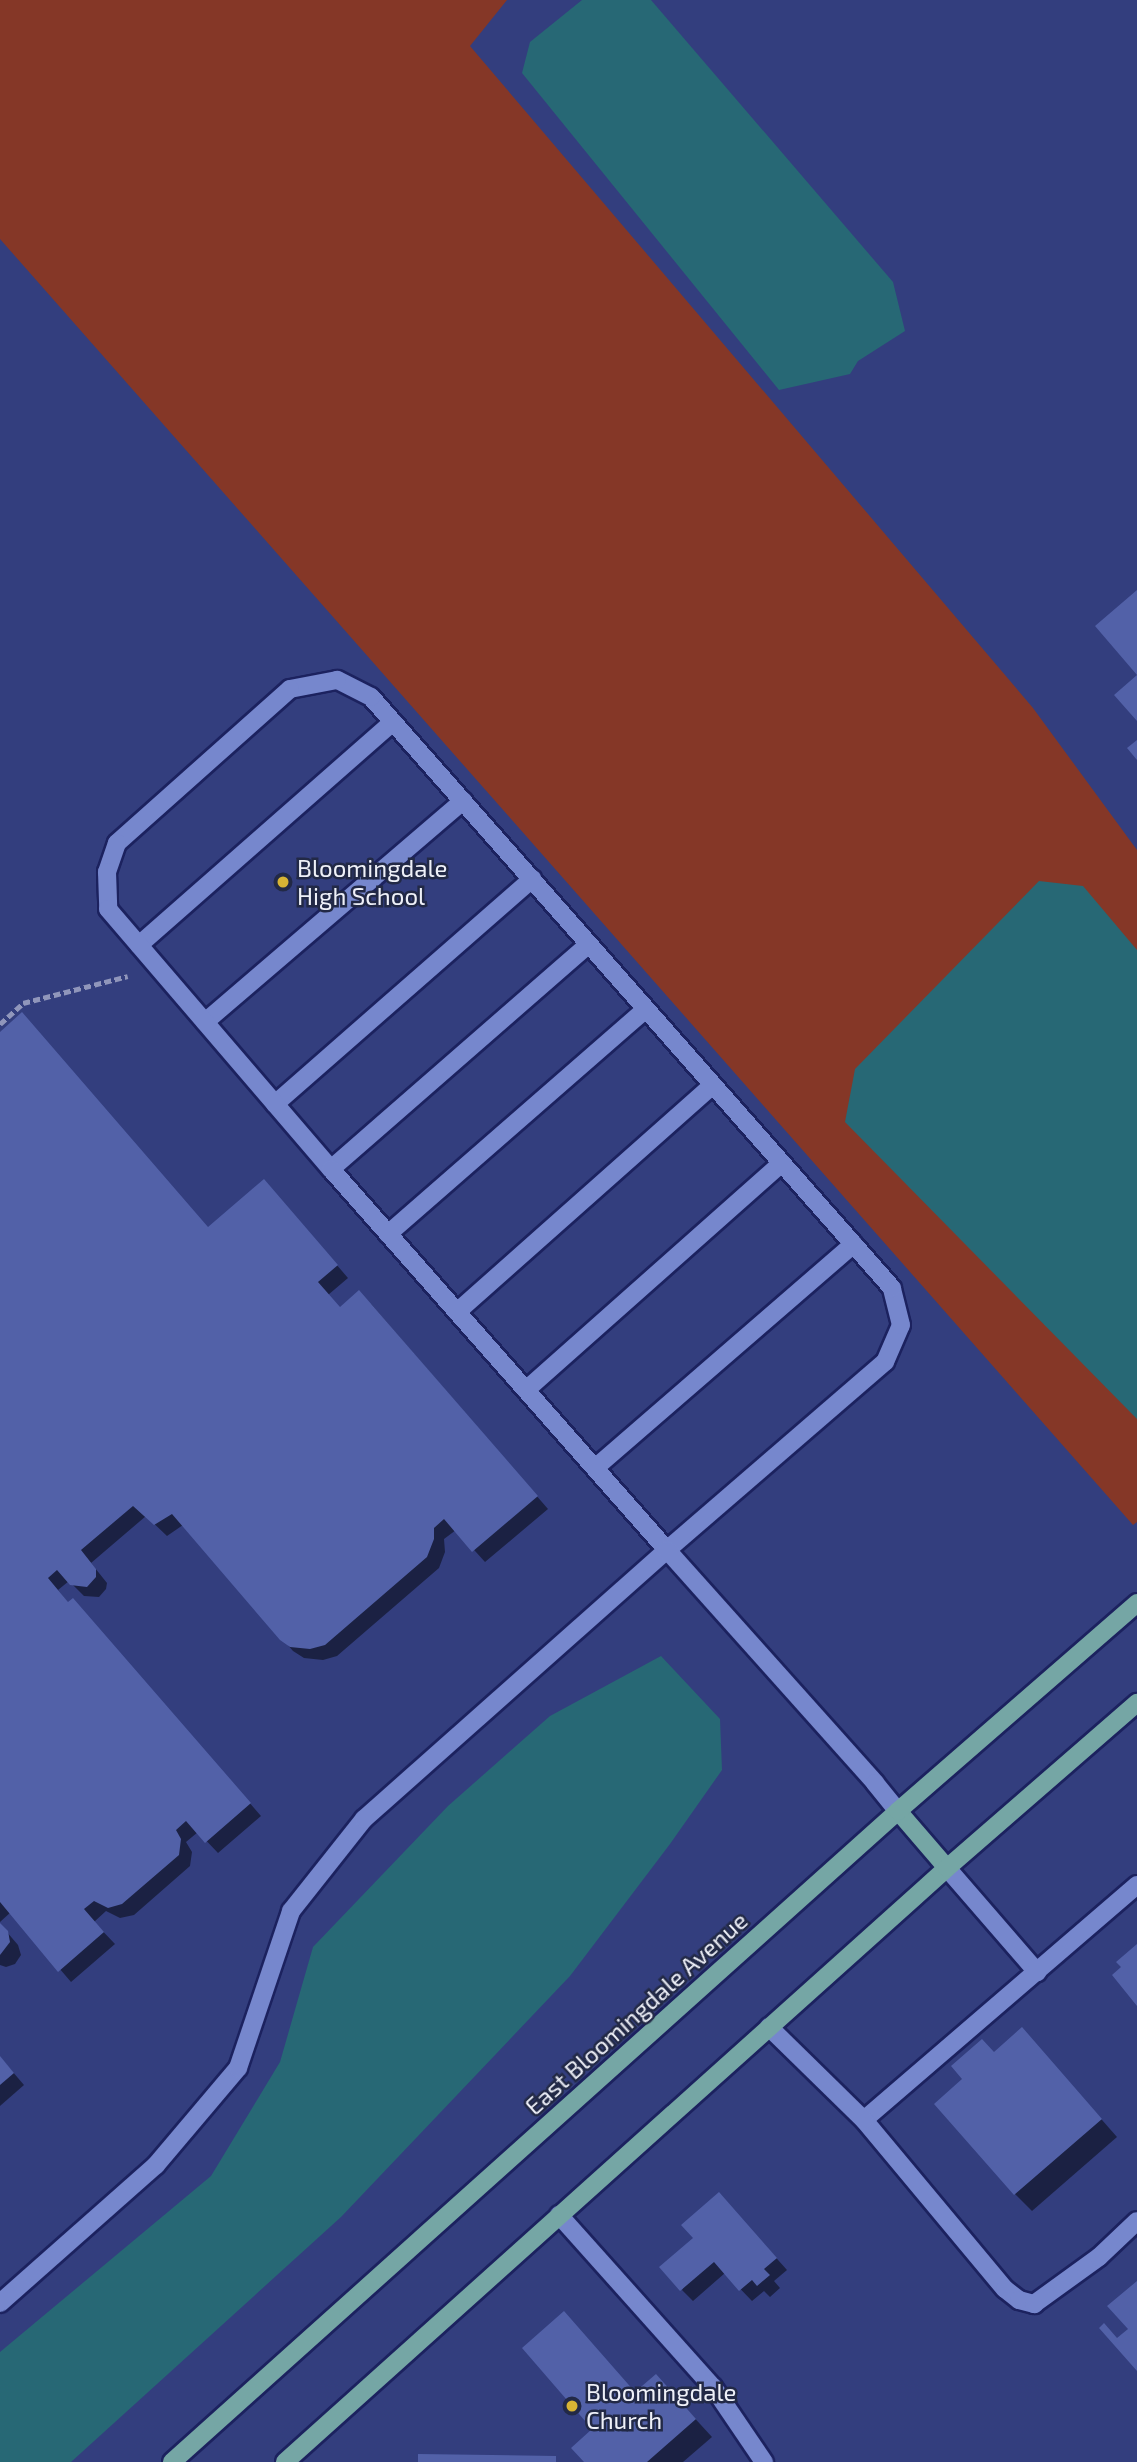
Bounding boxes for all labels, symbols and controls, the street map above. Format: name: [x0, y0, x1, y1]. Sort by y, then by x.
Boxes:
place label: Bloomingdale High School: [297, 854, 447, 910]
marker: Bloomingdale High School: [275, 874, 291, 890]
street label: East Bloomingdale Avenue: [519, 1905, 753, 2121]
place label: Bloomingdale Church: [586, 2378, 736, 2434]
marker: Bloomingdale Church: [564, 2398, 580, 2414]

